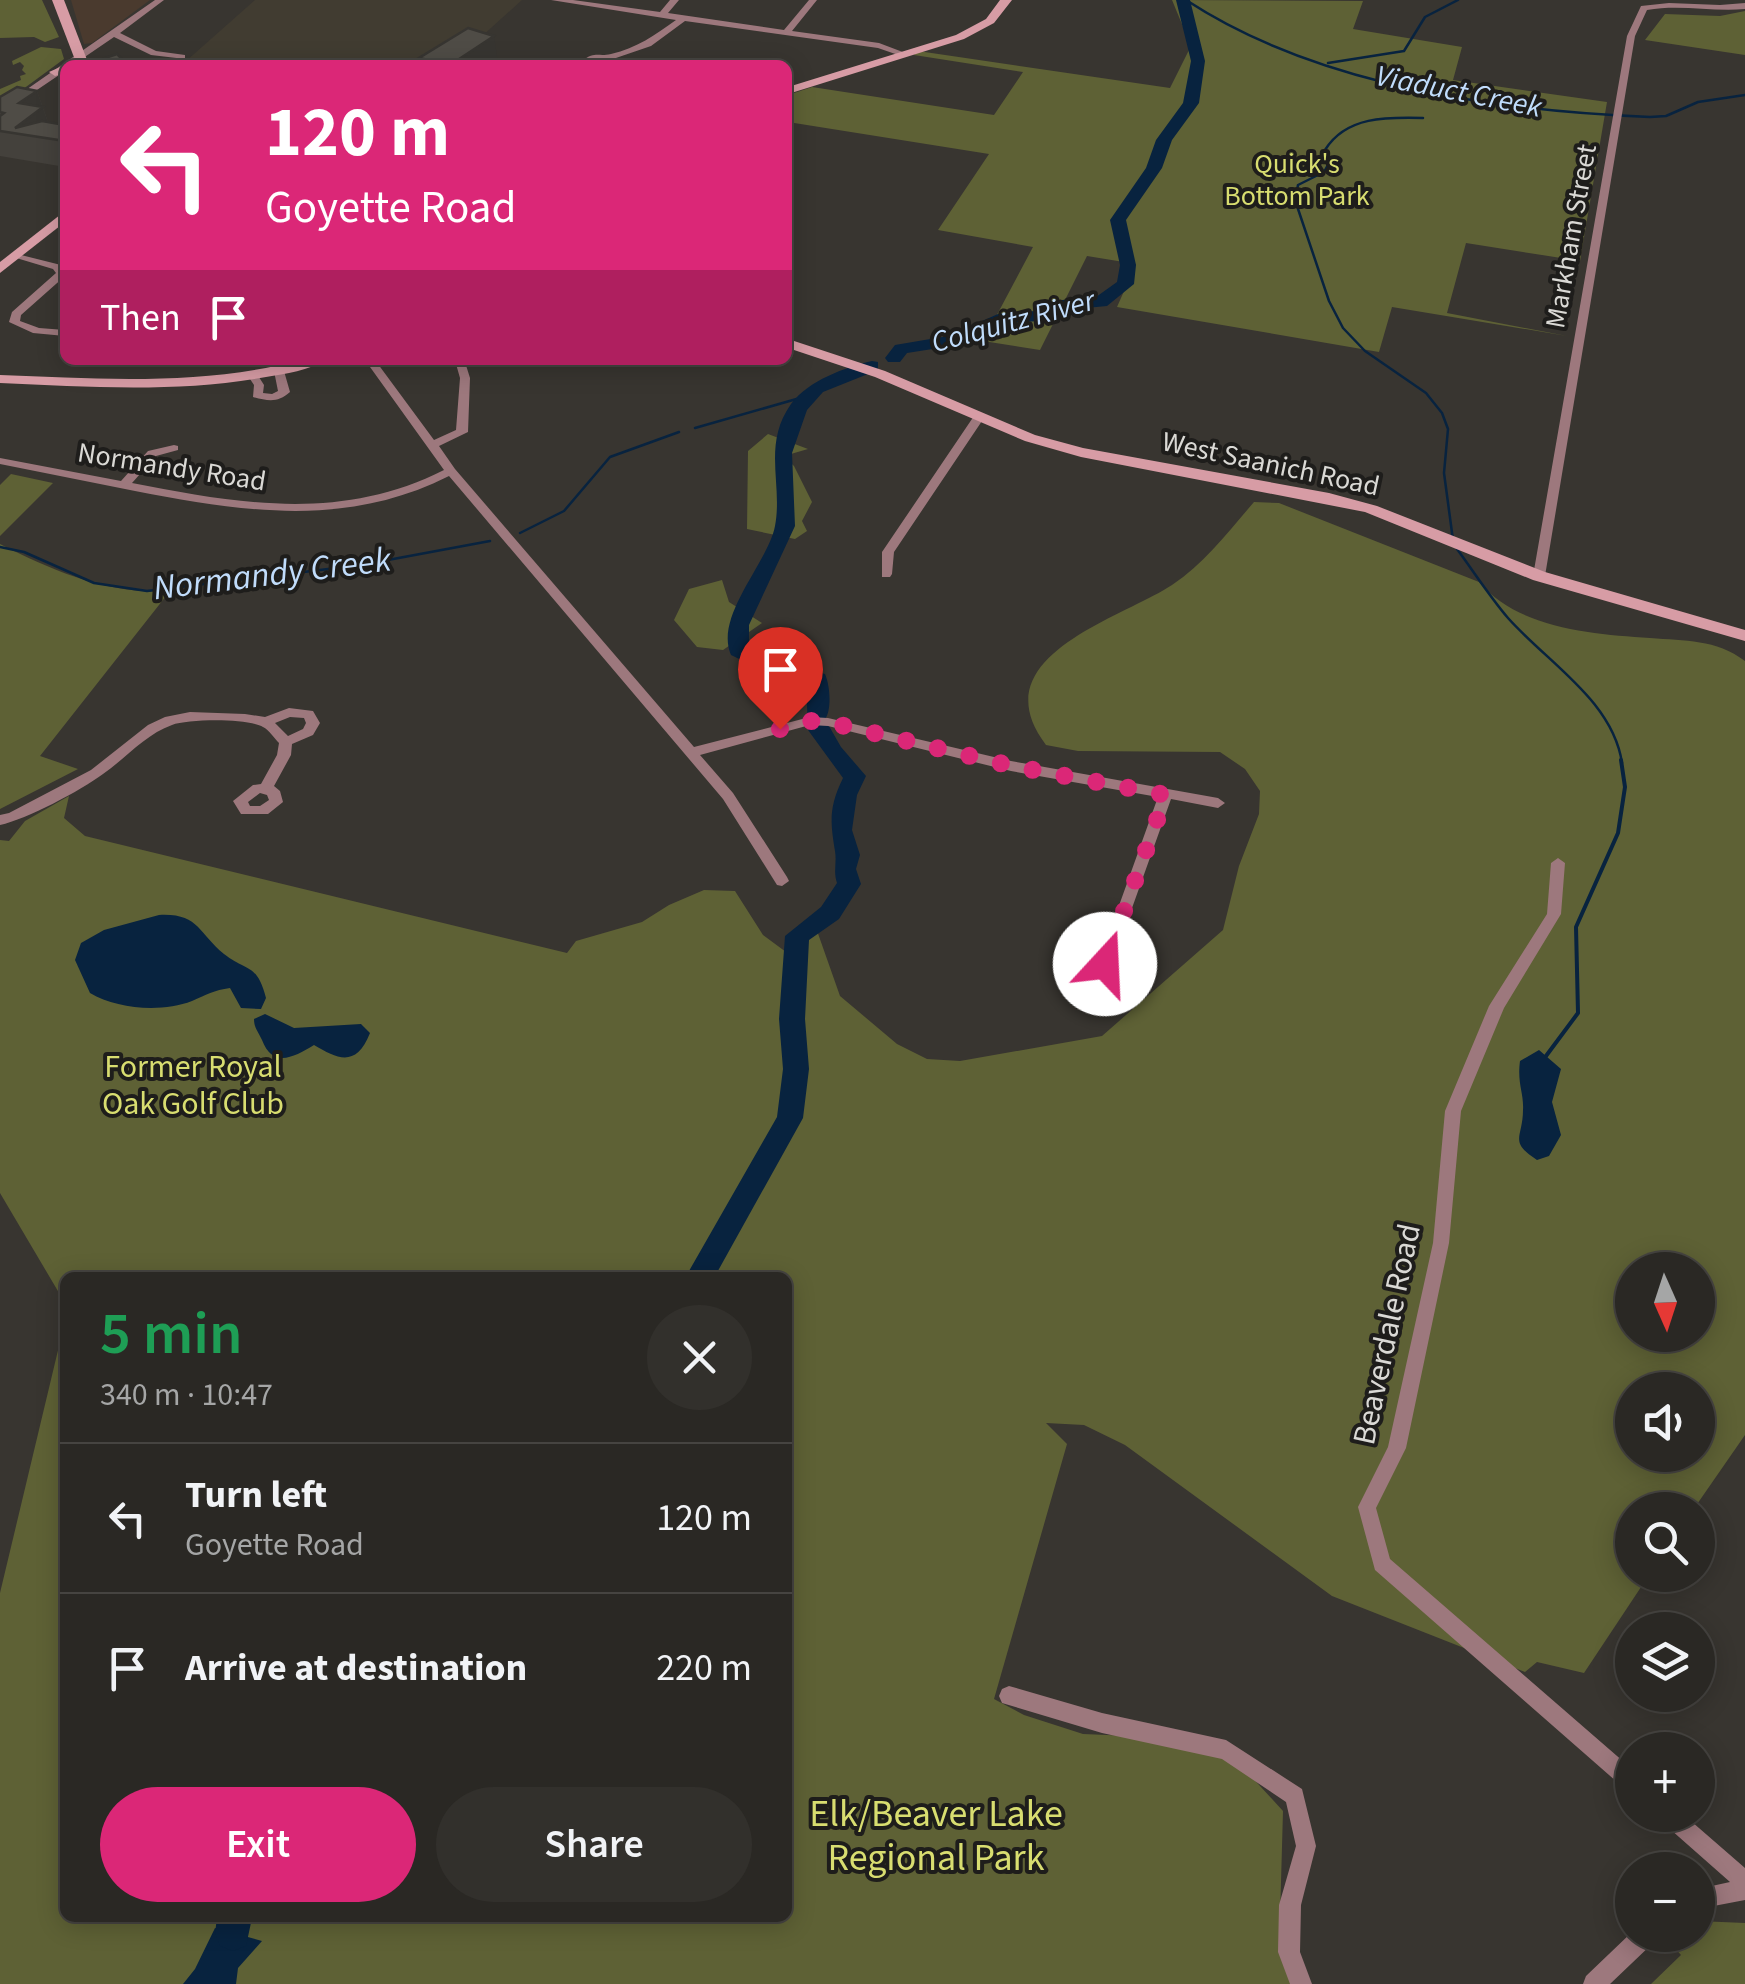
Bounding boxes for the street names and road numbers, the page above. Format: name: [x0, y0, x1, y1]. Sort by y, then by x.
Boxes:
street label: Markham Street: [1535, 140, 1607, 331]
street label: West Saanich Road: [1158, 421, 1383, 507]
street label: Normandy Road: [75, 432, 269, 502]
street label: Beaverdale Road: [1341, 1219, 1433, 1449]

